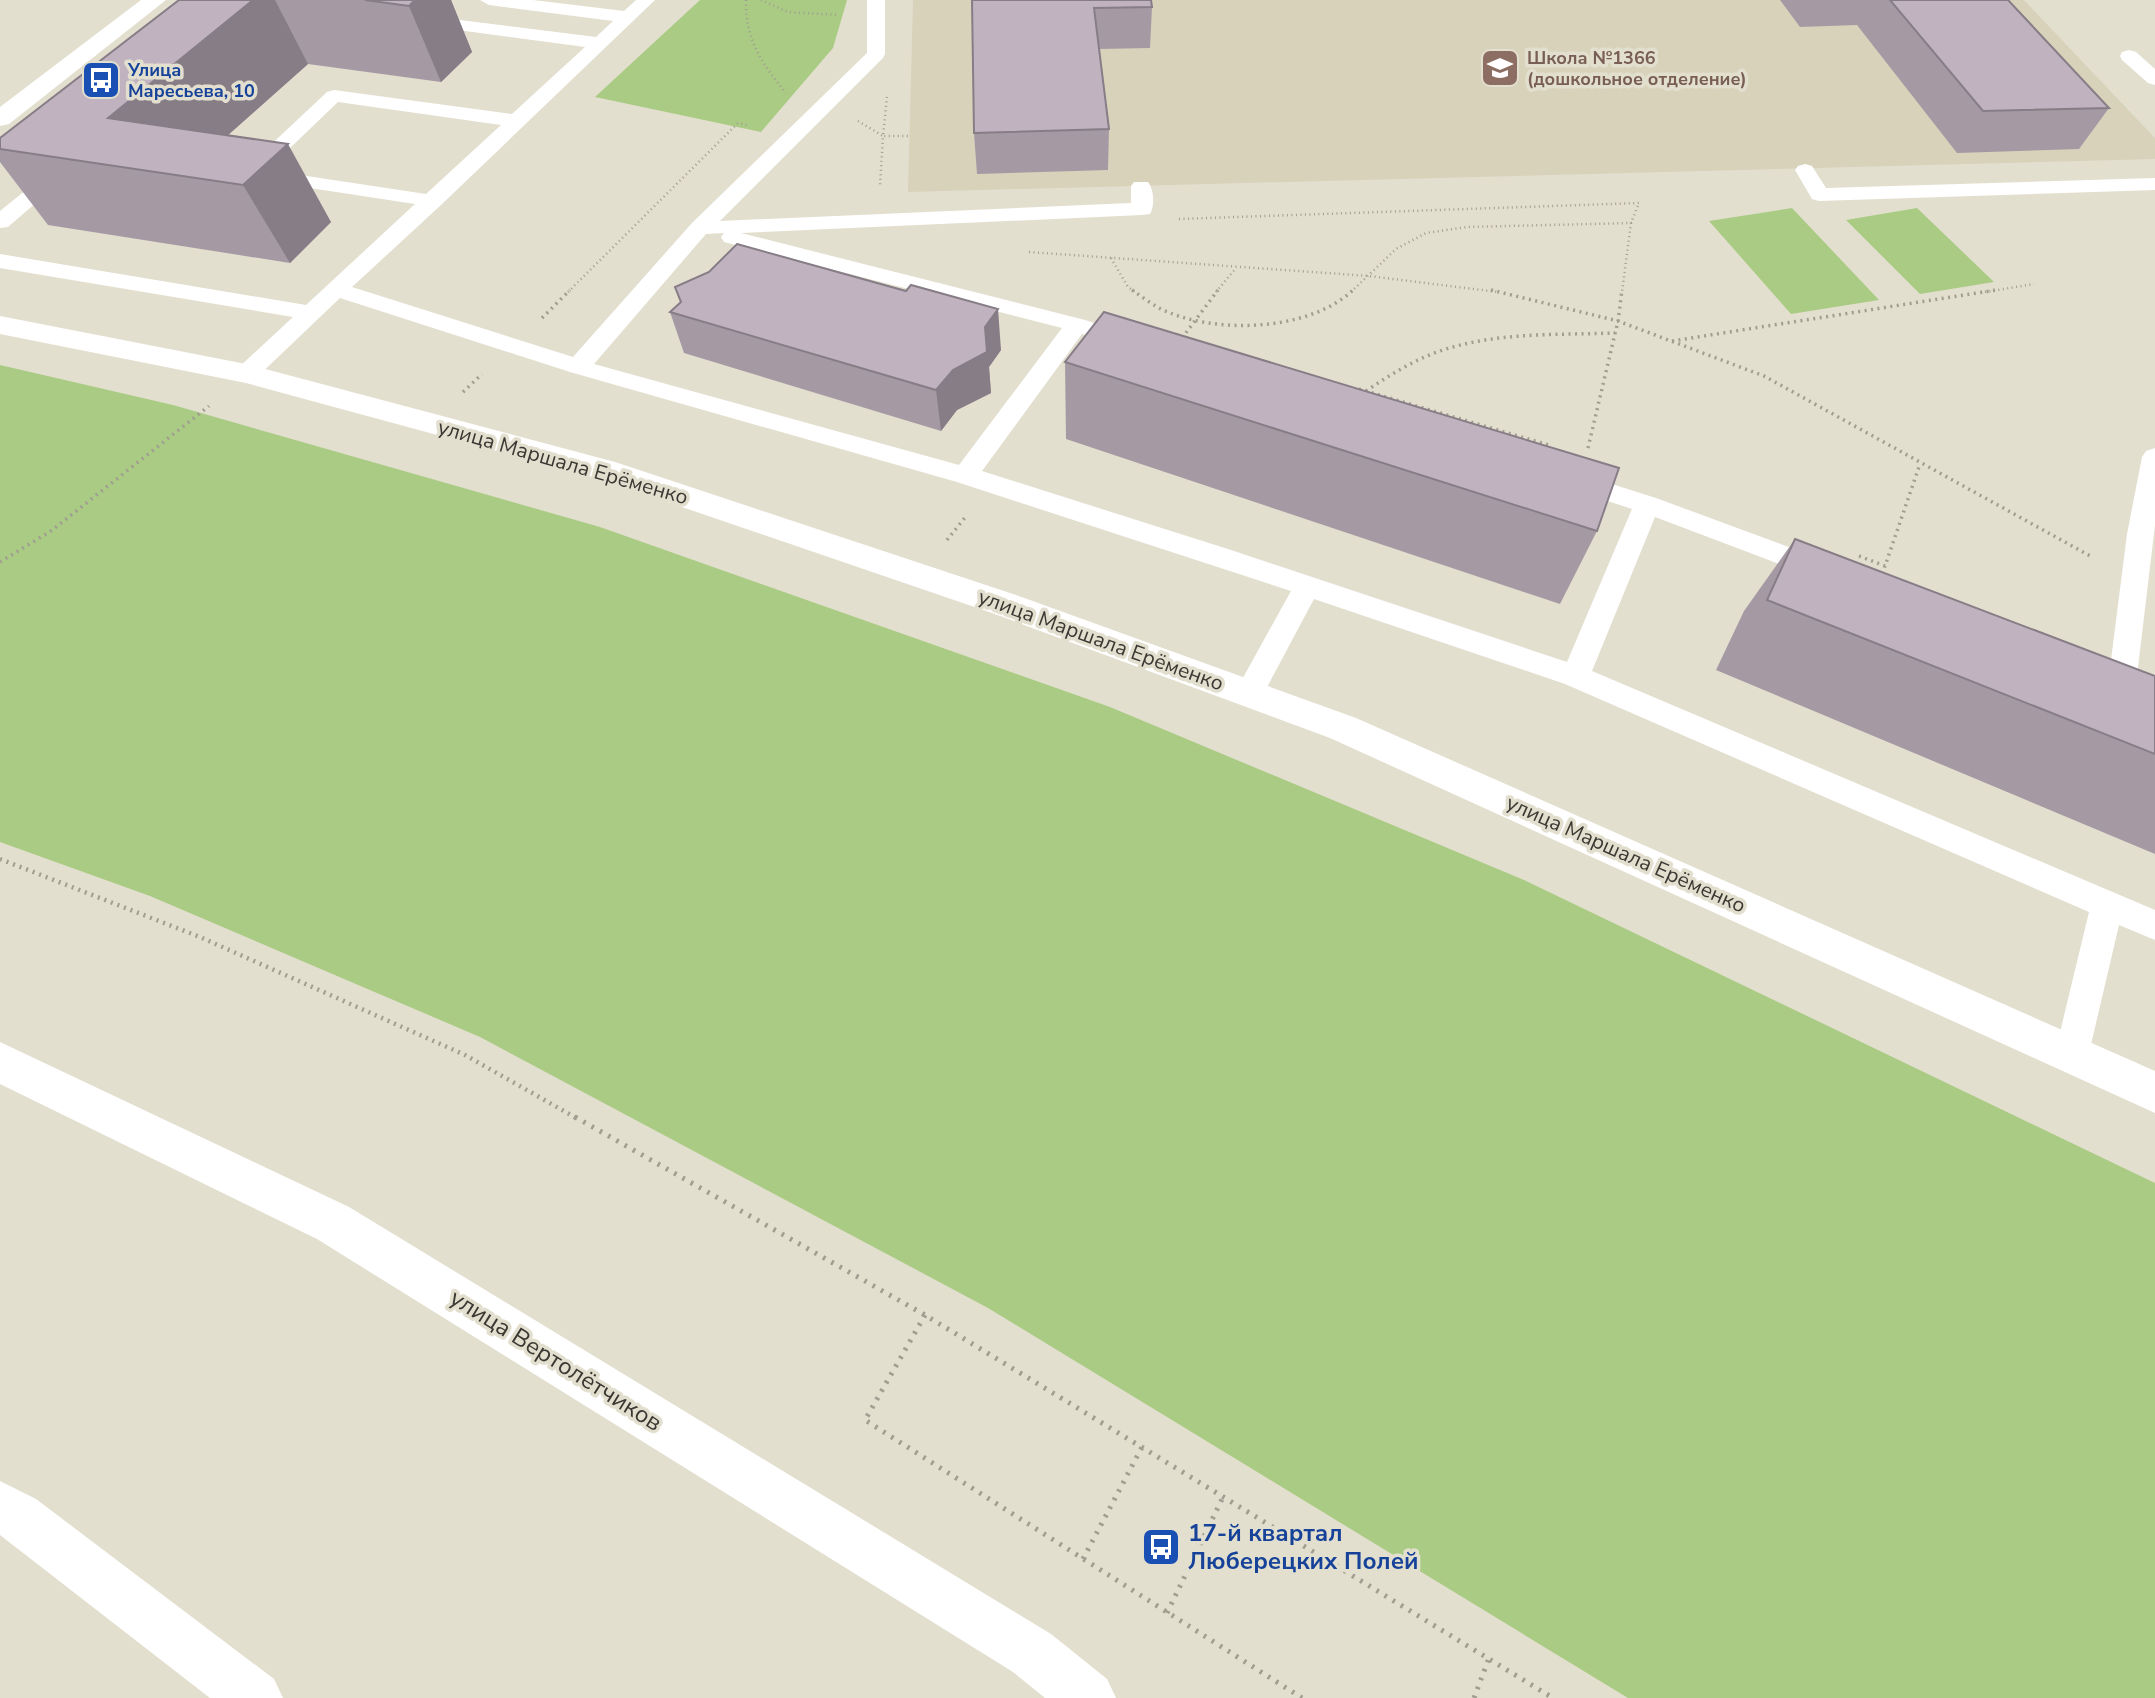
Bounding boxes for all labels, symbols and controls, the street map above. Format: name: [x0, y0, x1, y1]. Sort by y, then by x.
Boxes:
place label: Школа №1366 (дошкольное отделение): [1527, 46, 1747, 91]
school or university icon: Школа №1366 (дошкольное отделение): [1479, 47, 1521, 89]
place label: Улица Маресьева, 10: [127, 58, 255, 103]
bus stop icon: Улица Маресьева, 10: [80, 59, 122, 101]
street label: улица Маршала Ерёменко: [435, 413, 691, 511]
street label: улица Маршала Ерёменко: [974, 583, 1228, 697]
street label: улица Маршала Ерёменко: [1502, 789, 1750, 919]
street label: улица Вертолётчиков: [444, 1282, 668, 1438]
place label: 17-й квартал Люберецких Полей: [1188, 1517, 1419, 1577]
bus stop icon: 17-й квартал Люберецких Полей: [1140, 1526, 1182, 1568]

